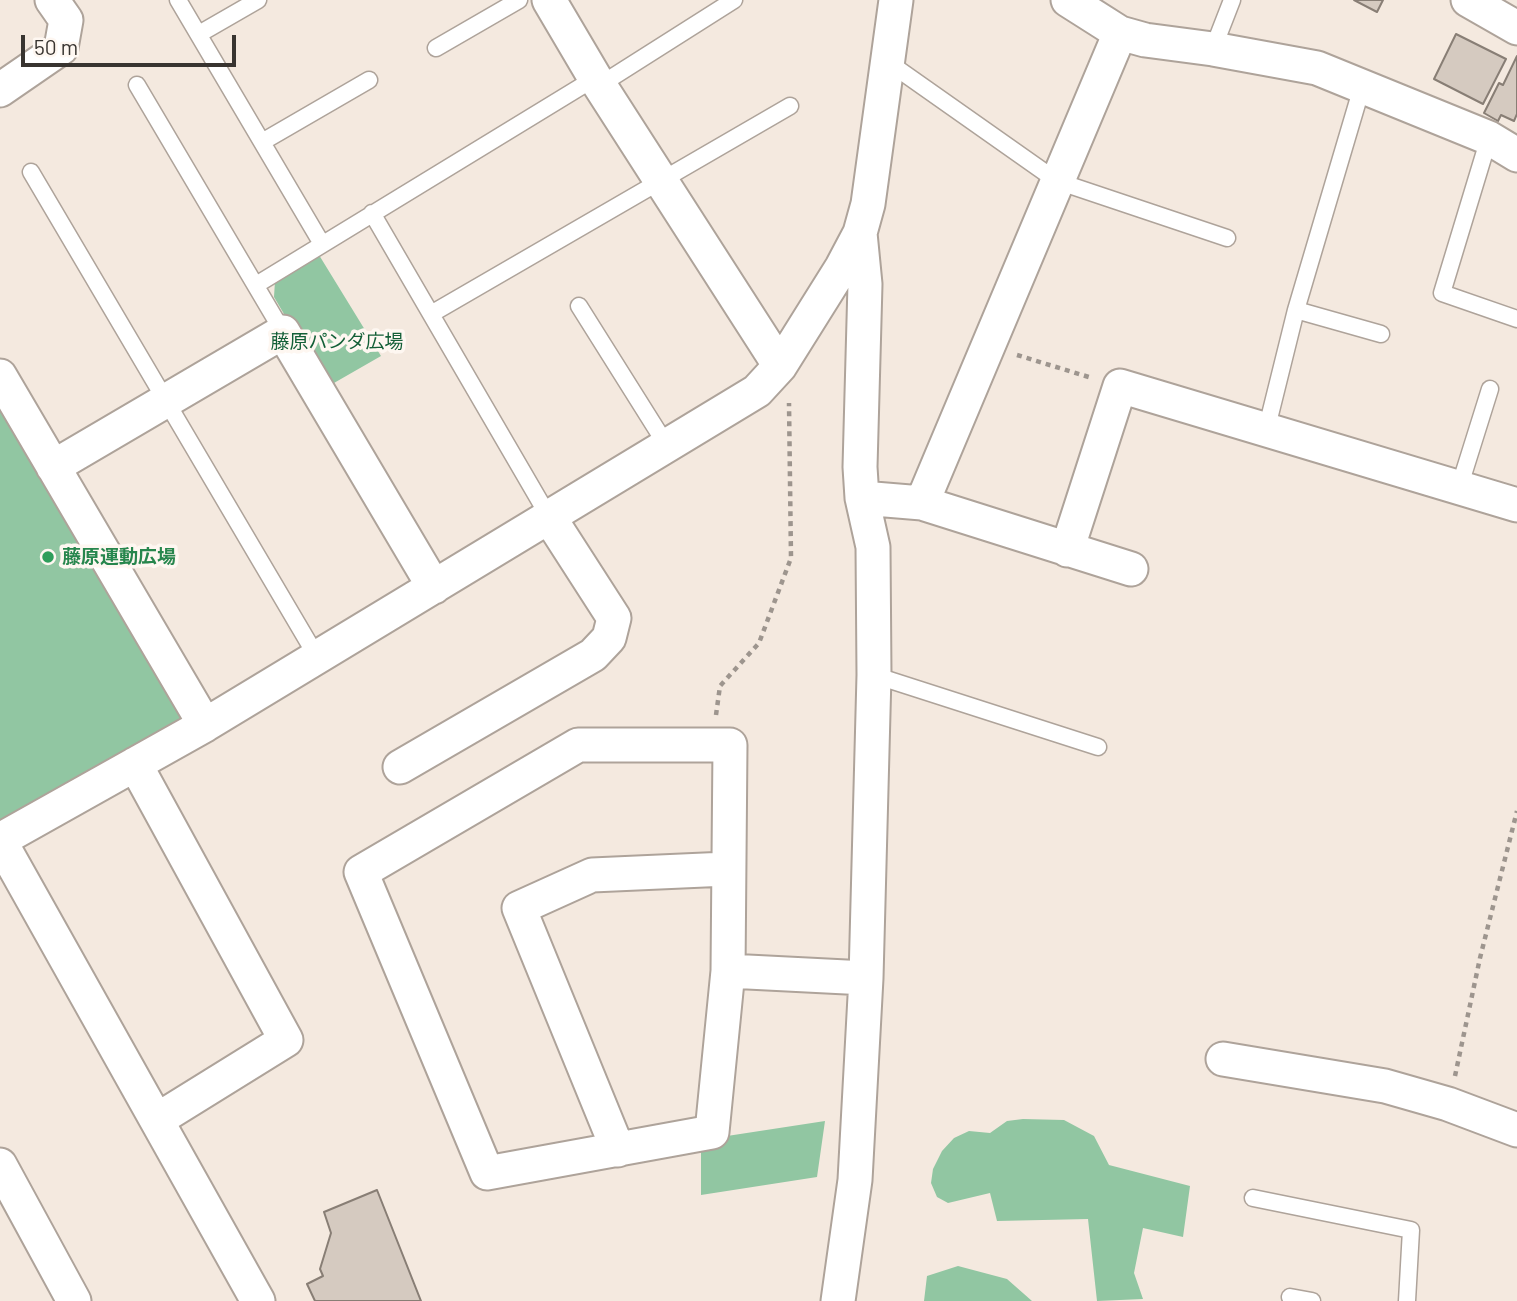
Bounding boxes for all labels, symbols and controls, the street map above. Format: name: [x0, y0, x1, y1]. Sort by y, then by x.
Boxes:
scale bar: [24, 21, 240, 65]
text: 50 m: [34, 34, 78, 59]
park label: 藤原パンダ広場: [271, 331, 403, 353]
place label: 藤原運動広場: [62, 546, 176, 568]
marker: 藤原運動広場: [40, 549, 56, 565]

